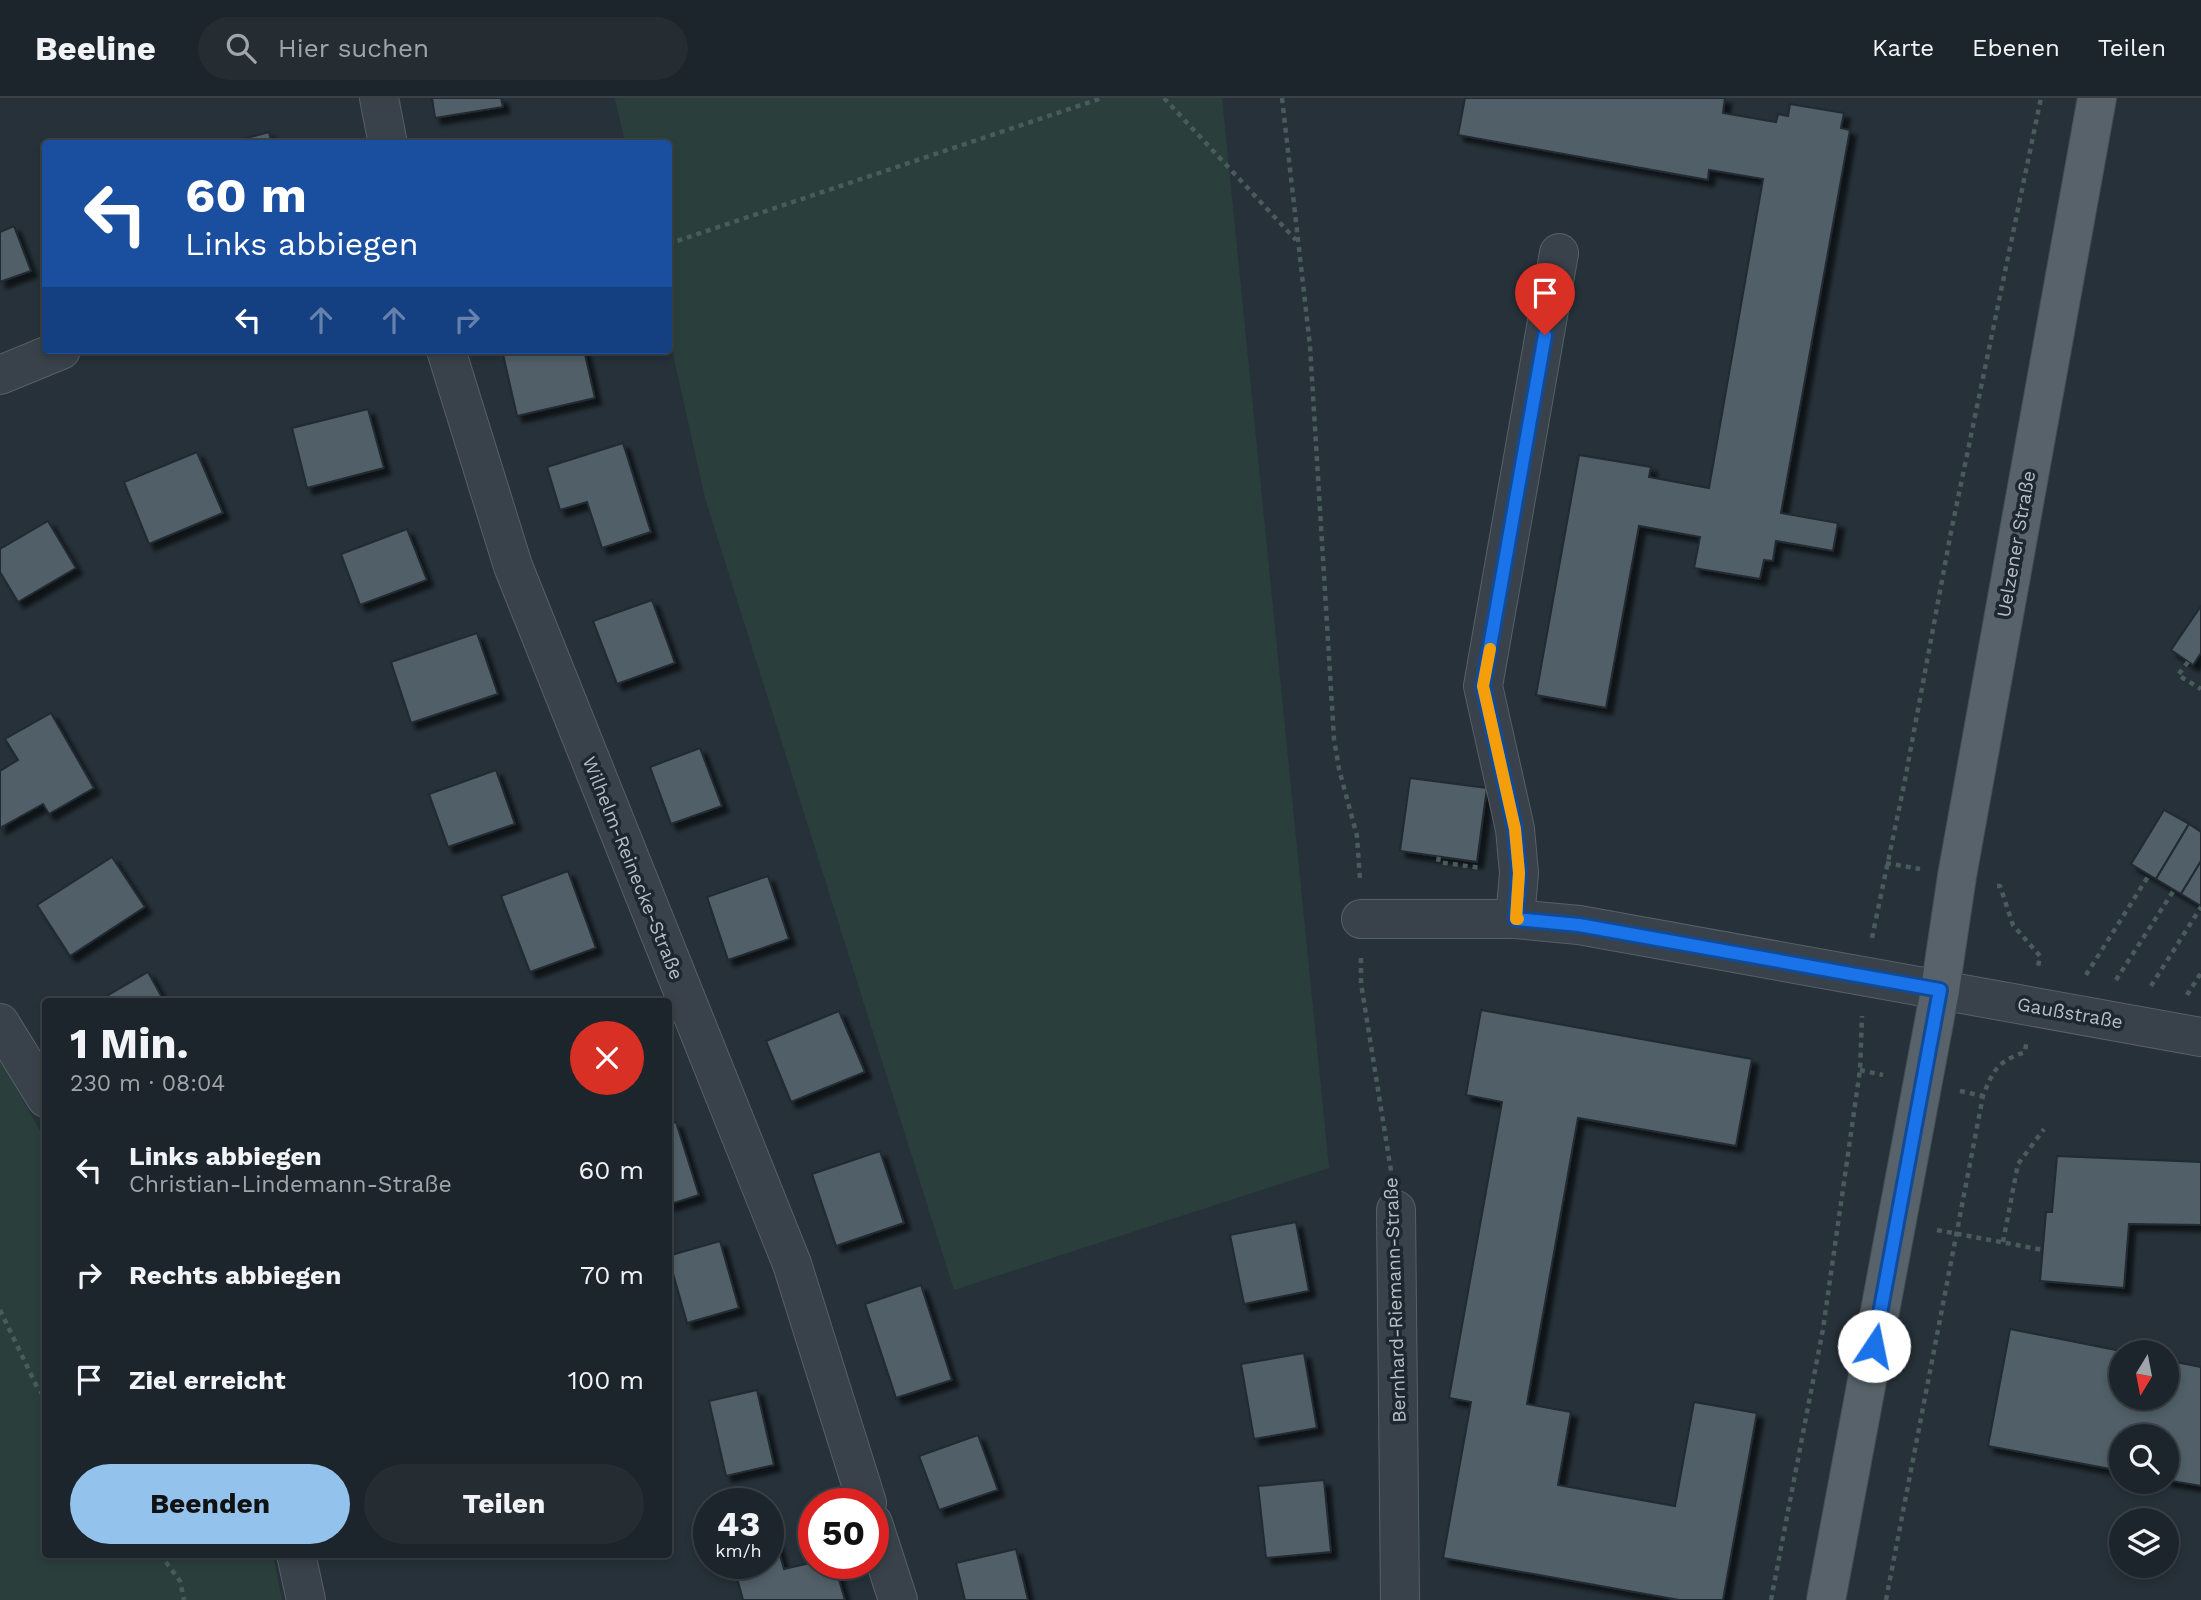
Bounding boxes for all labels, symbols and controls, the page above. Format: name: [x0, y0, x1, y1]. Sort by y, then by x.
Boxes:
search box: [198, 17, 688, 80]
text: Beeline: [35, 29, 156, 68]
icon: search: [222, 29, 260, 67]
text: Hier suchen: [278, 33, 429, 63]
text: Karte: [1872, 34, 1934, 62]
text: Ebenen: [1972, 34, 2060, 62]
text: Teilen: [2098, 34, 2166, 62]
text: 60 m: [185, 166, 307, 224]
icon: left: [70, 168, 161, 259]
text: Links abbiegen: [185, 225, 419, 263]
pin: [1515, 263, 1575, 335]
icon: arrive: [1526, 274, 1564, 312]
icon: left: [229, 301, 267, 339]
icon: ahead: [302, 301, 340, 339]
icon: ahead: [375, 301, 413, 339]
icon: right: [448, 301, 486, 339]
street label: Uelzener Straße: [1992, 469, 2040, 619]
street label: Wilhelm-Reinecke-Straße: [578, 753, 688, 983]
street label: Gaußstraße: [2015, 992, 2125, 1034]
text: 1 Min.: [70, 1019, 189, 1068]
button: close: [570, 1021, 644, 1095]
text: 230 m · 08:04: [70, 1070, 225, 1097]
text: Links abbiegen: [129, 1141, 322, 1171]
icon: left: [70, 1151, 108, 1189]
text: 60 m: [578, 1155, 644, 1185]
text: Christian-Lindemann-Straße: [129, 1171, 452, 1198]
street label: Bernhard-Riemann-Straße: [1379, 1177, 1411, 1423]
icon: right: [70, 1256, 108, 1294]
text: Rechts abbiegen: [129, 1260, 341, 1290]
text: 70 m: [580, 1260, 644, 1290]
position arrow: [1837, 1309, 1911, 1383]
north arrow: [2109, 1340, 2179, 1410]
map controls: [2109, 1340, 2179, 1578]
icon: arrive: [70, 1361, 108, 1399]
text: Ziel erreicht: [129, 1365, 286, 1395]
text: 100 m: [568, 1365, 644, 1395]
button: search: [2109, 1424, 2179, 1494]
button: Beenden: [70, 1464, 350, 1544]
button: Teilen: [364, 1464, 644, 1544]
speed limit sign: 50: [798, 1488, 889, 1579]
text: 43: [717, 1503, 760, 1545]
button: layers: [2109, 1508, 2179, 1578]
text: km/h: [715, 1540, 762, 1561]

